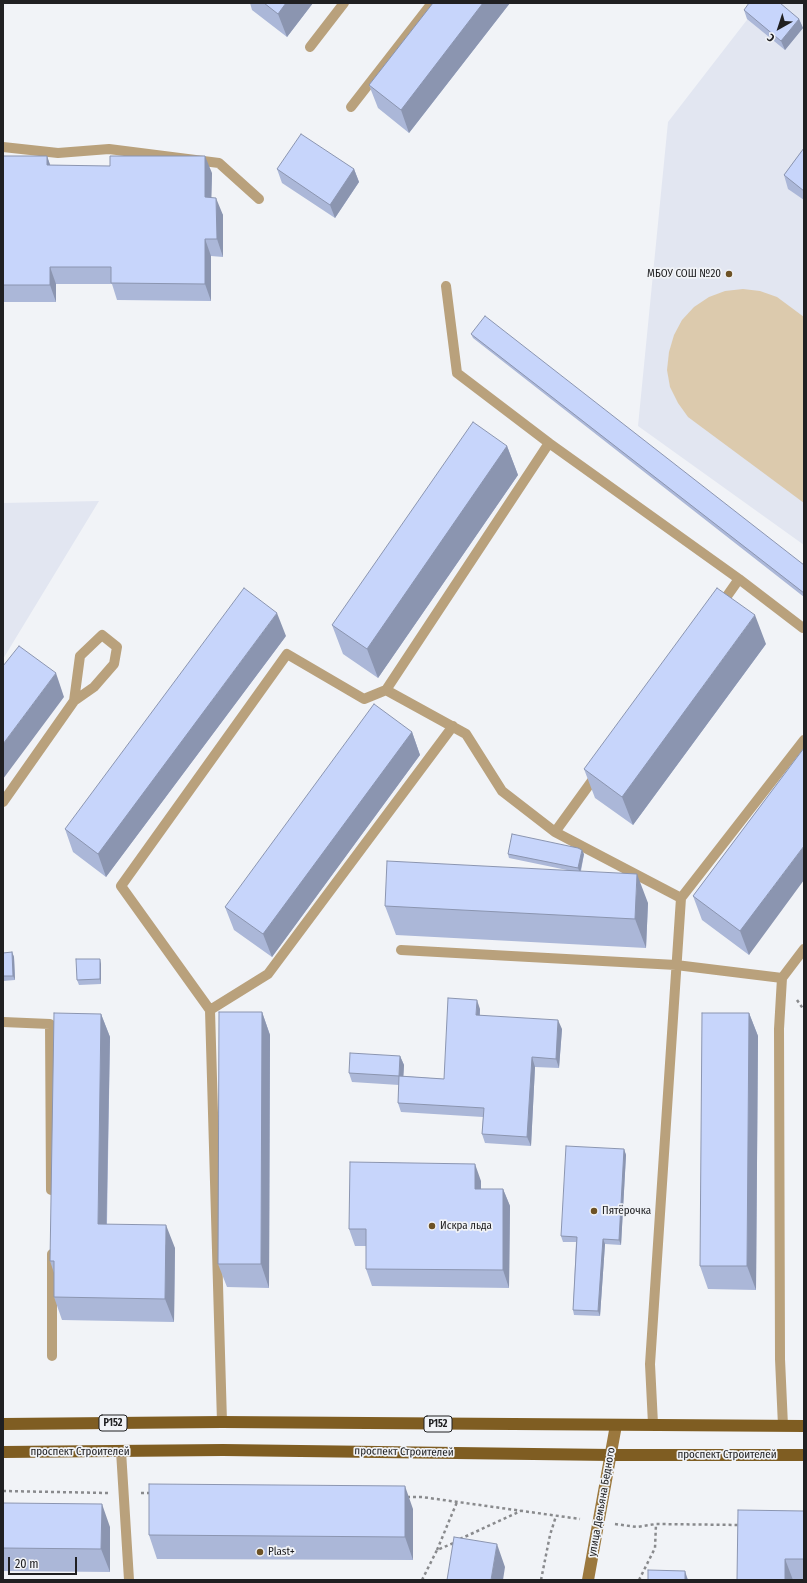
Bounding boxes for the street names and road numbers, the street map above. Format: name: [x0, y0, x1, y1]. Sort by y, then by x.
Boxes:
road number: Р152: [99, 1415, 127, 1431]
road number: Р152: [424, 1416, 452, 1432]
street label: проспект Строителей: [30, 1445, 130, 1459]
street label: проспект Строителей: [354, 1445, 454, 1459]
street label: улица Демьяна Бедного: [586, 1446, 618, 1558]
street label: проспект Строителей: [677, 1448, 777, 1462]

